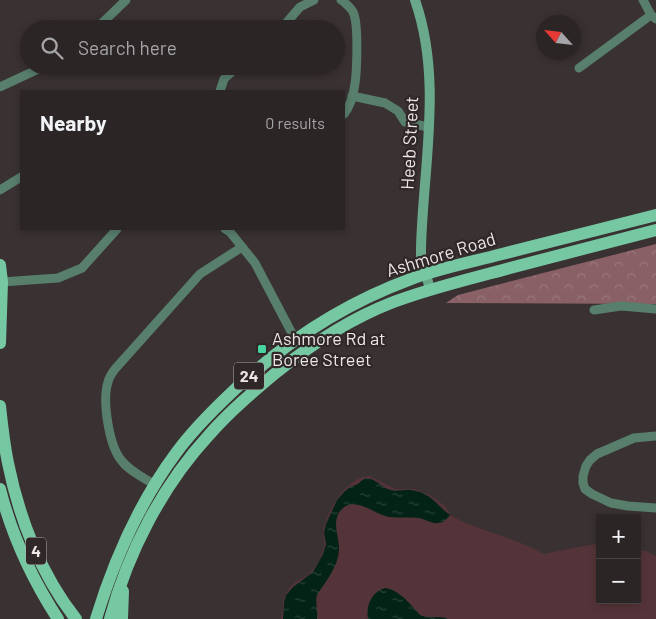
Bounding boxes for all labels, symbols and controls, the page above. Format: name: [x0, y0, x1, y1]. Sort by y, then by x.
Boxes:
north arrow: [536, 15, 581, 60]
search box: [20, 20, 345, 75]
icon: search: [38, 34, 66, 62]
text: Search here: [78, 36, 177, 59]
street label: Heeb Street: [396, 96, 422, 190]
text: Nearby: [40, 110, 106, 135]
text: 0 results: [265, 113, 325, 132]
street label: Ashmore Road: [383, 227, 498, 281]
place label: Ashmore Rd at Boree Street: [272, 327, 386, 370]
marker: Ashmore Rd at Boree Street: [256, 343, 268, 355]
road number: 24: [234, 362, 264, 390]
map controls: [596, 514, 641, 604]
button: +: [596, 514, 641, 559]
road number: 4: [26, 538, 46, 564]
button: −: [596, 559, 641, 604]

